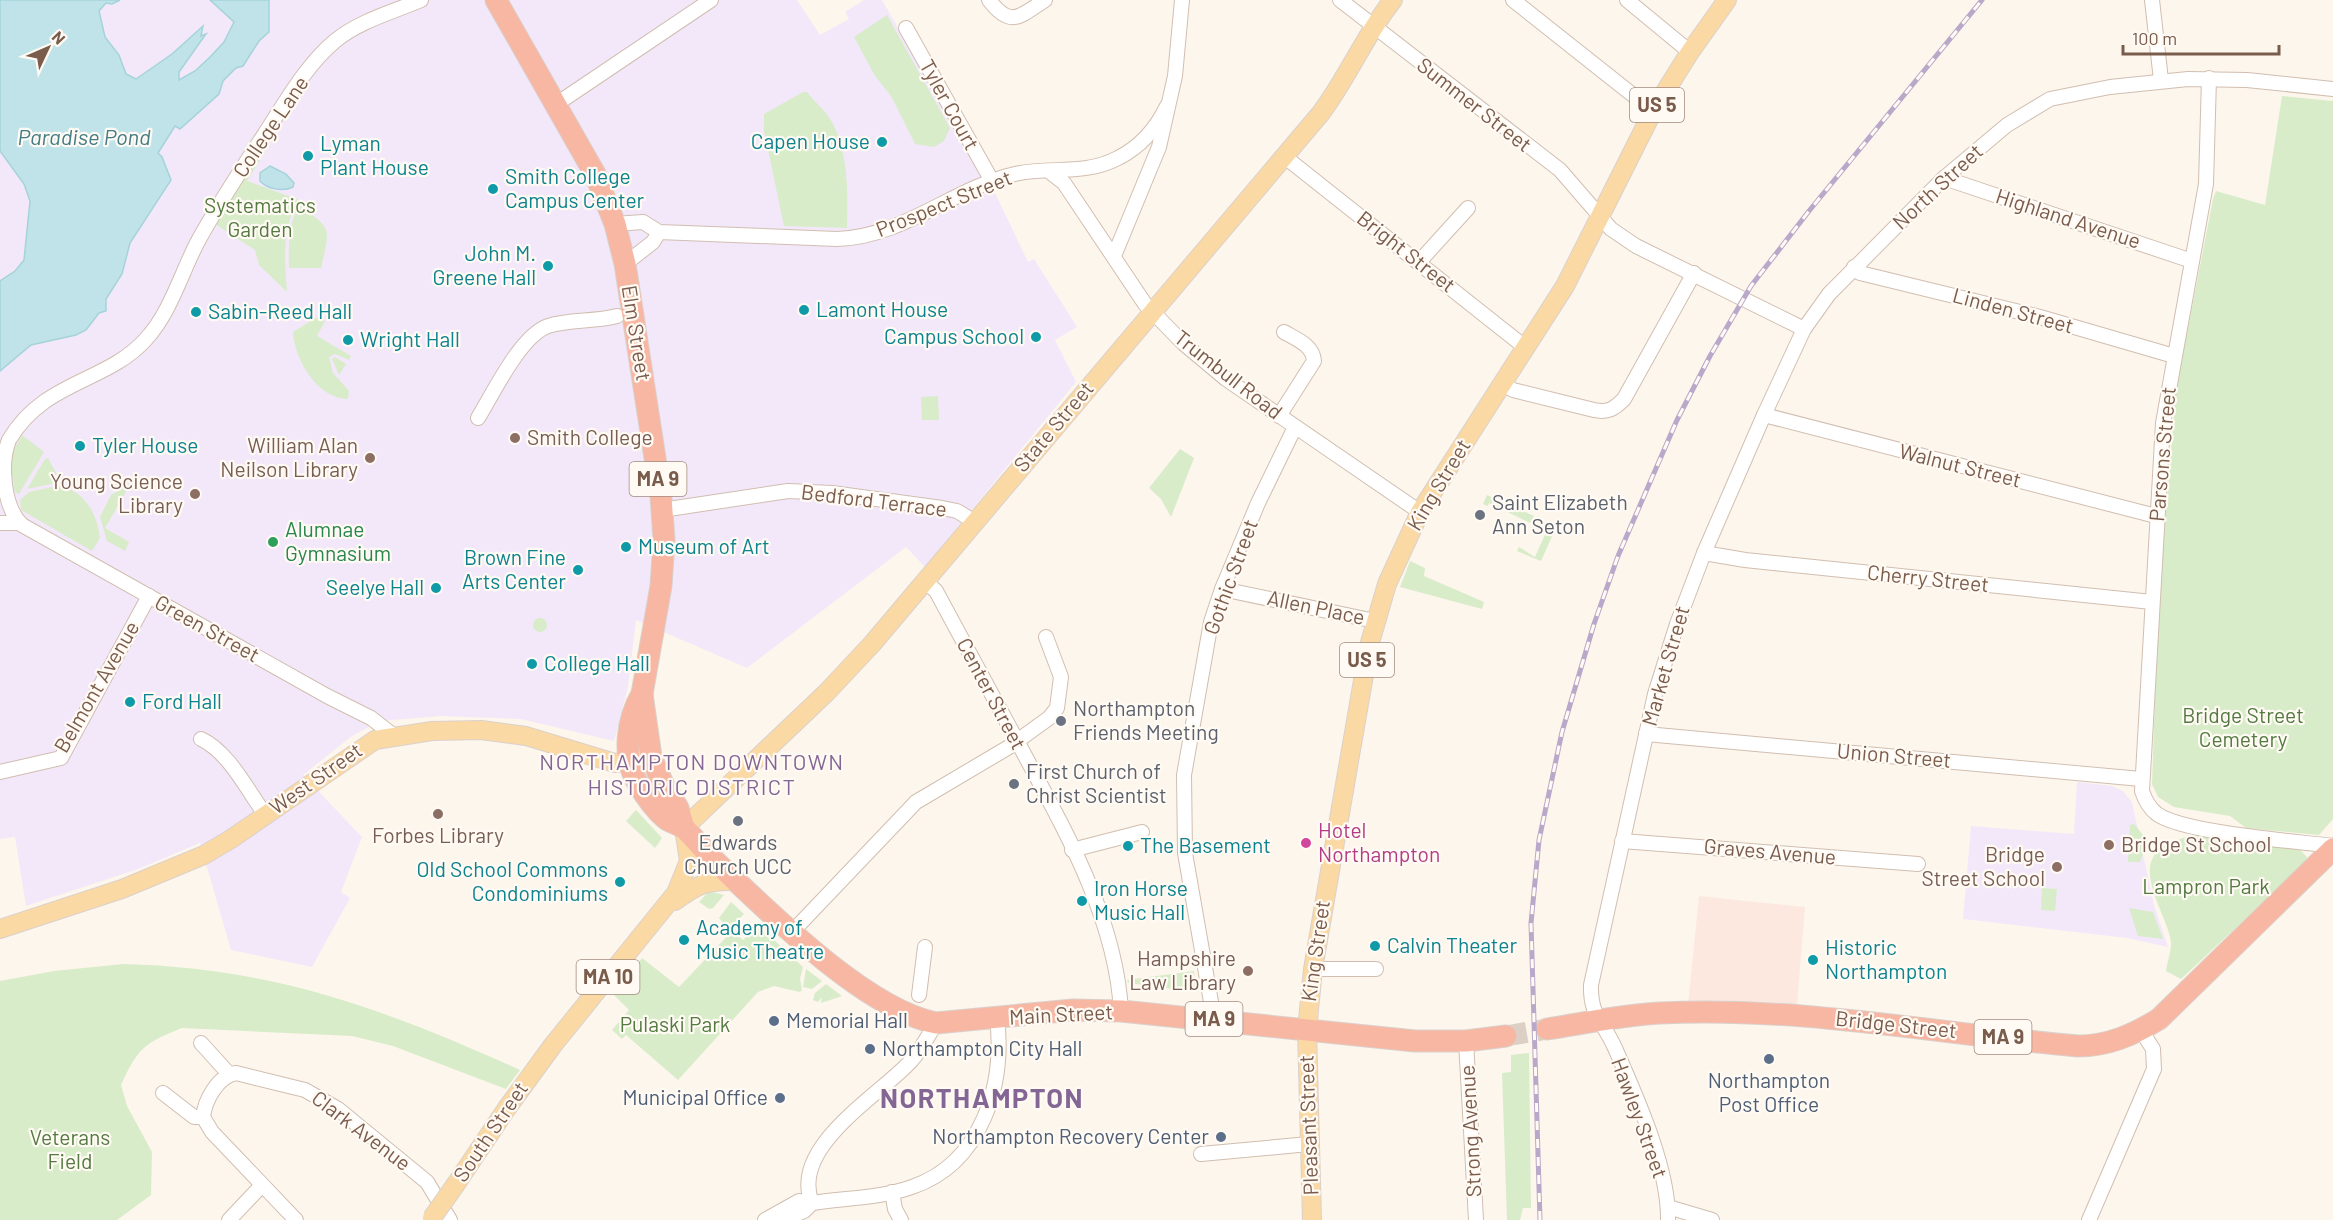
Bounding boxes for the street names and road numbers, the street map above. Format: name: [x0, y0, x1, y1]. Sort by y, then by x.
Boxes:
street label: Summer Street: [1413, 51, 1537, 156]
street label: Tyler Court: [915, 55, 985, 154]
street label: College Lane: [227, 71, 313, 182]
road number: US 5: [1630, 88, 1684, 122]
street label: North Street: [1887, 138, 1987, 234]
street label: Prospect Street: [872, 164, 1015, 241]
street label: Highland Avenue: [1993, 182, 2144, 253]
street label: Bright Street: [1353, 205, 1461, 297]
street label: Linden Street: [1950, 281, 2076, 338]
street label: Elm Street: [618, 283, 657, 382]
street label: Trumbull Road: [1170, 324, 1288, 424]
street label: State Street: [1008, 376, 1098, 476]
street label: Parsons Street: [2143, 385, 2180, 522]
street label: King Street: [1401, 434, 1475, 535]
street label: Walnut Street: [1897, 437, 2024, 492]
road number: MA 9: [630, 462, 686, 496]
street label: Bedford Terrace: [800, 478, 948, 521]
street label: Gothic Street: [1197, 515, 1262, 638]
street label: Cherry Street: [1866, 559, 1990, 596]
street label: Allen Place: [1265, 584, 1367, 629]
street label: Green Street: [151, 589, 264, 667]
street label: Market Street: [1635, 603, 1694, 729]
street label: Belmont Avenue: [48, 616, 143, 756]
street label: Center Street: [952, 633, 1032, 753]
road number: US 5: [1340, 643, 1394, 677]
street label: West Street: [264, 737, 366, 819]
street label: Union Street: [1836, 737, 1952, 772]
street label: Graves Avenue: [1703, 832, 1837, 869]
street label: King Street: [1295, 898, 1334, 1003]
road number: MA 10: [576, 960, 640, 994]
street label: Main Street: [1008, 998, 1113, 1029]
road number: MA 9: [1186, 1002, 1242, 1036]
street label: Bridge Street: [1834, 1005, 1958, 1042]
road number: MA 9: [1974, 1020, 2032, 1054]
street label: Pleasant Street: [1293, 1054, 1322, 1196]
street label: Hawley Street: [1607, 1054, 1674, 1181]
street label: Strong Avenue: [1454, 1064, 1485, 1198]
street label: South Street: [447, 1076, 532, 1186]
street label: Clark Avenue: [307, 1084, 416, 1175]

